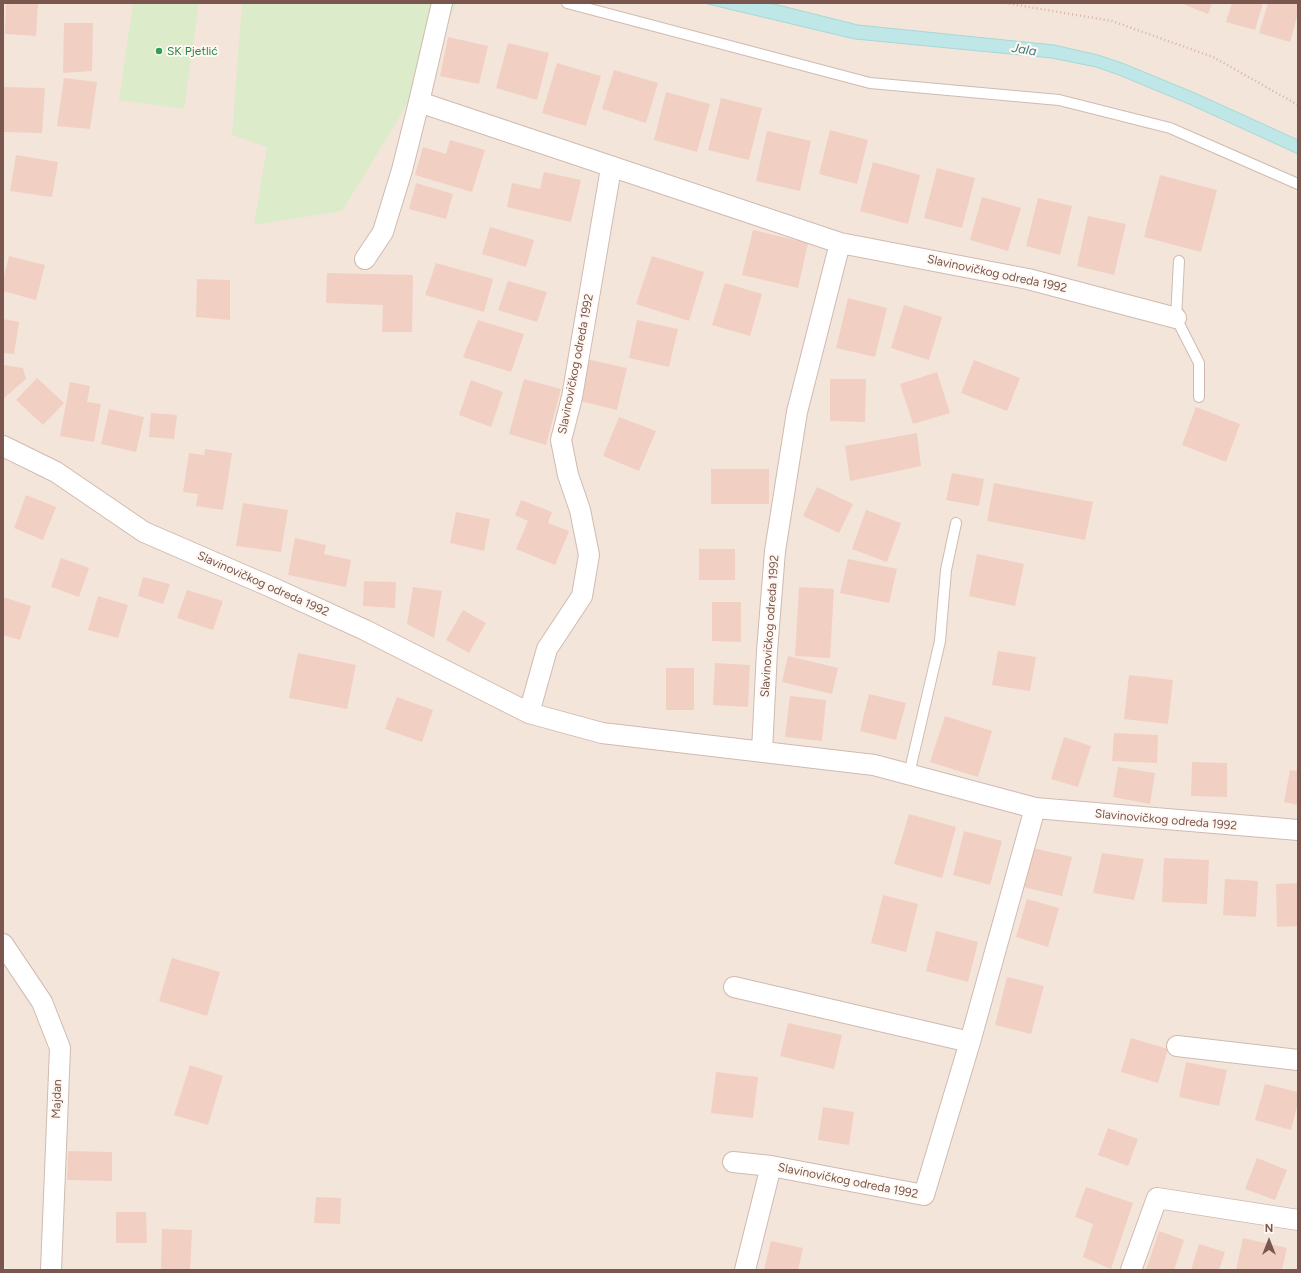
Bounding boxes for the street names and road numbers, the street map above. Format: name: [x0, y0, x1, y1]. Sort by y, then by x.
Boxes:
street label: Slavinovičkog odreda 1992: [926, 252, 1068, 296]
street label: Slavinovičkog odreda 1992: [555, 293, 597, 435]
street label: Slavinovičkog odreda 1992: [195, 548, 331, 620]
street label: Slavinovičkog odreda 1992: [758, 554, 782, 698]
street label: Slavinovičkog odreda 1992: [1094, 807, 1238, 833]
street label: Majdan: [49, 1079, 65, 1119]
street label: Slavinovičkog odreda 1992: [777, 1160, 919, 1202]

